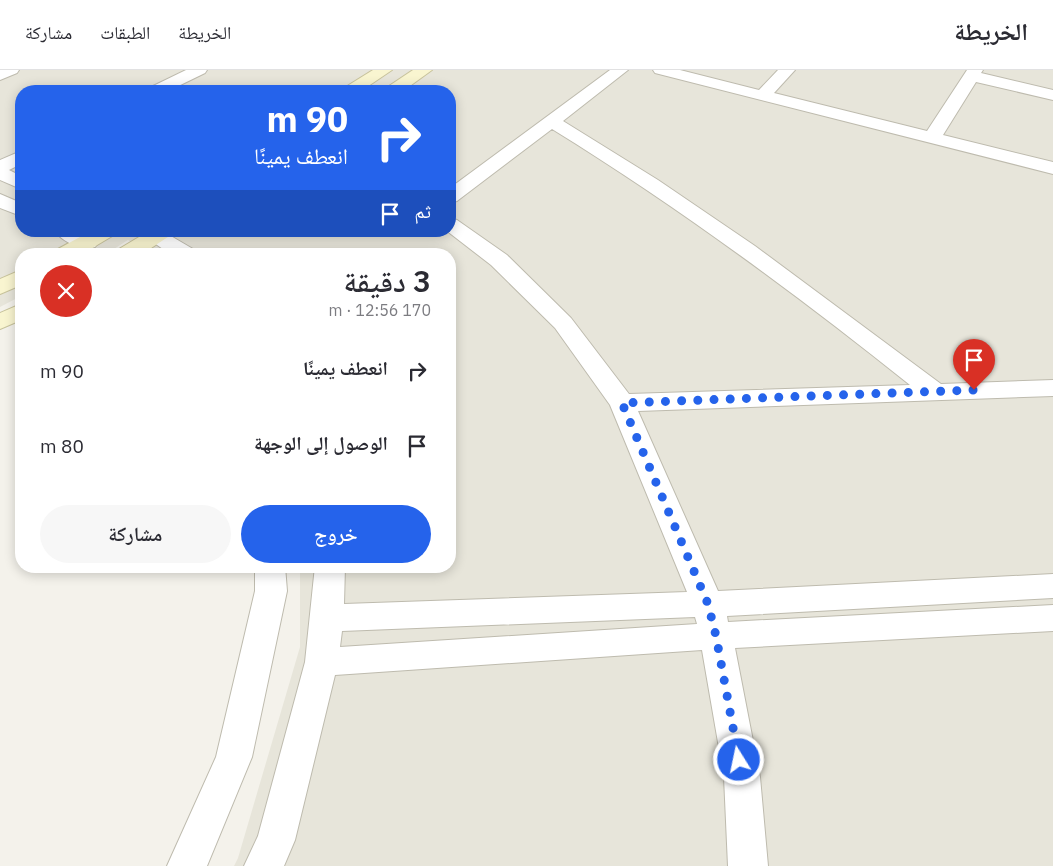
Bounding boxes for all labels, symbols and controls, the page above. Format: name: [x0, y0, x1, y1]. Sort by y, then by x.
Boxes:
text: الخريطة: [954, 15, 1028, 47]
text: مشاركة: [25, 21, 72, 44]
text: الطبقات: [100, 21, 150, 44]
text: الخريطة: [178, 21, 231, 44]
text: 90 m: [266, 96, 348, 142]
icon: right: [366, 105, 431, 170]
text: انعطف يمينًا: [254, 141, 348, 170]
text: ثم: [414, 199, 431, 223]
icon: arrive: [376, 200, 404, 228]
text: 3 دقيقة: [344, 261, 431, 300]
button: close: [40, 265, 92, 317]
text: 170 m · 12:56: [329, 300, 431, 320]
pin: [953, 339, 995, 390]
icon: arrive: [960, 346, 988, 374]
text: انعطف يمينًا: [303, 356, 388, 380]
icon: right: [403, 357, 431, 385]
text: 90 m: [40, 359, 84, 383]
text: الوصول إلى الوجهة: [254, 431, 388, 455]
icon: arrive: [403, 432, 431, 460]
text: 80 m: [40, 434, 84, 458]
button: مشاركة: [40, 505, 231, 563]
button: خروج: [241, 505, 431, 563]
position arrow: [712, 733, 764, 785]

